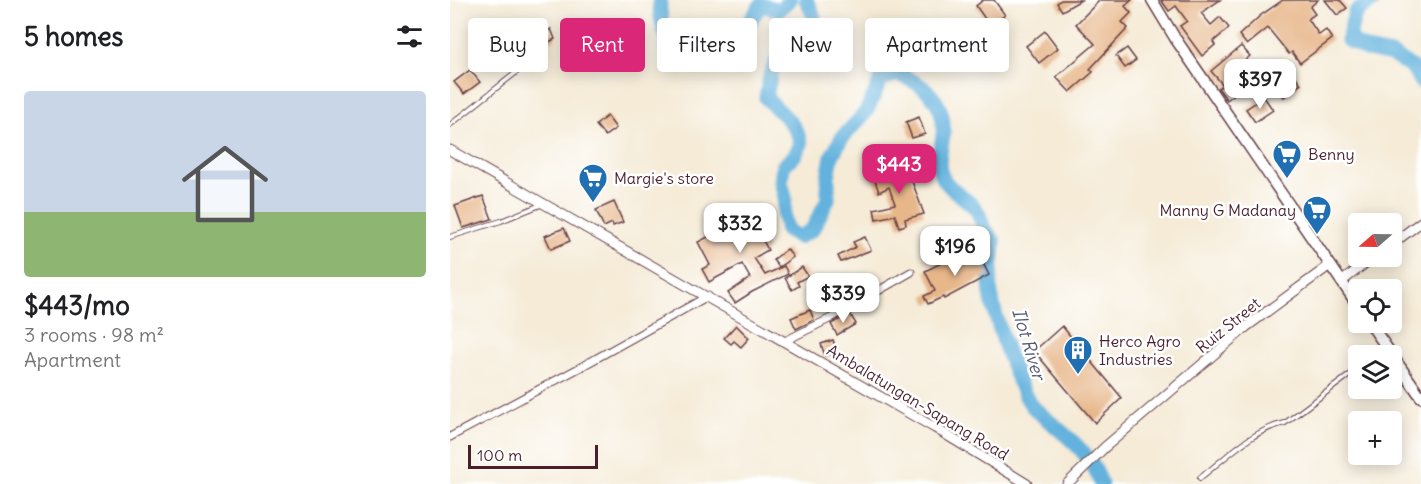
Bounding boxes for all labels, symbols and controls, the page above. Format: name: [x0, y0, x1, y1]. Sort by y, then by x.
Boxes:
chip: Buy: [468, 18, 548, 72]
chip: Rent: [560, 18, 645, 72]
chip: Filters: [657, 18, 757, 72]
chip: New: [769, 18, 853, 72]
chip: Apartment: [865, 18, 1009, 72]
text: 5 homes: [24, 20, 123, 53]
icon: filters: [393, 20, 426, 53]
pin: $397: [1224, 59, 1296, 110]
text: $397: [1238, 66, 1282, 91]
icon: home: [171, 130, 279, 238]
supermarket icon: Benny: [1271, 138, 1303, 180]
pin: $443: [863, 144, 935, 195]
place label: Benny: [1308, 144, 1355, 164]
text: $443: [876, 151, 922, 176]
supermarket icon: Margie's store: [577, 162, 609, 204]
place label: Margie's store: [614, 168, 714, 188]
supermarket icon: Manny G Madanay: [1301, 194, 1333, 236]
place label: Manny G Madanay: [1159, 200, 1296, 220]
pin: $332: [704, 203, 776, 254]
text: $332: [718, 210, 762, 235]
north arrow: [1348, 213, 1402, 267]
map controls: [1348, 213, 1402, 465]
pin: $196: [919, 226, 991, 277]
text: $196: [934, 233, 976, 258]
pin: $339: [807, 273, 879, 324]
button: locate: [1348, 279, 1402, 333]
text: $339: [820, 280, 866, 305]
text: $443/mo: [24, 289, 130, 322]
street label: Ruiz Street: [1192, 293, 1265, 357]
water label: Ilot River: [1007, 306, 1052, 385]
text: 3 rooms · 98 m²: [24, 322, 164, 347]
place label: Herco Agro Industries: [1099, 331, 1181, 369]
building icon: Herco Agro Industries: [1062, 334, 1094, 376]
street label: Ambalatungan-Sapang Road: [824, 340, 1012, 464]
button: layers: [1348, 345, 1402, 399]
text: Apartment: [24, 347, 121, 372]
button: +: [1348, 411, 1402, 465]
scale bar: [468, 442, 598, 470]
text: 100 m: [477, 445, 522, 465]

